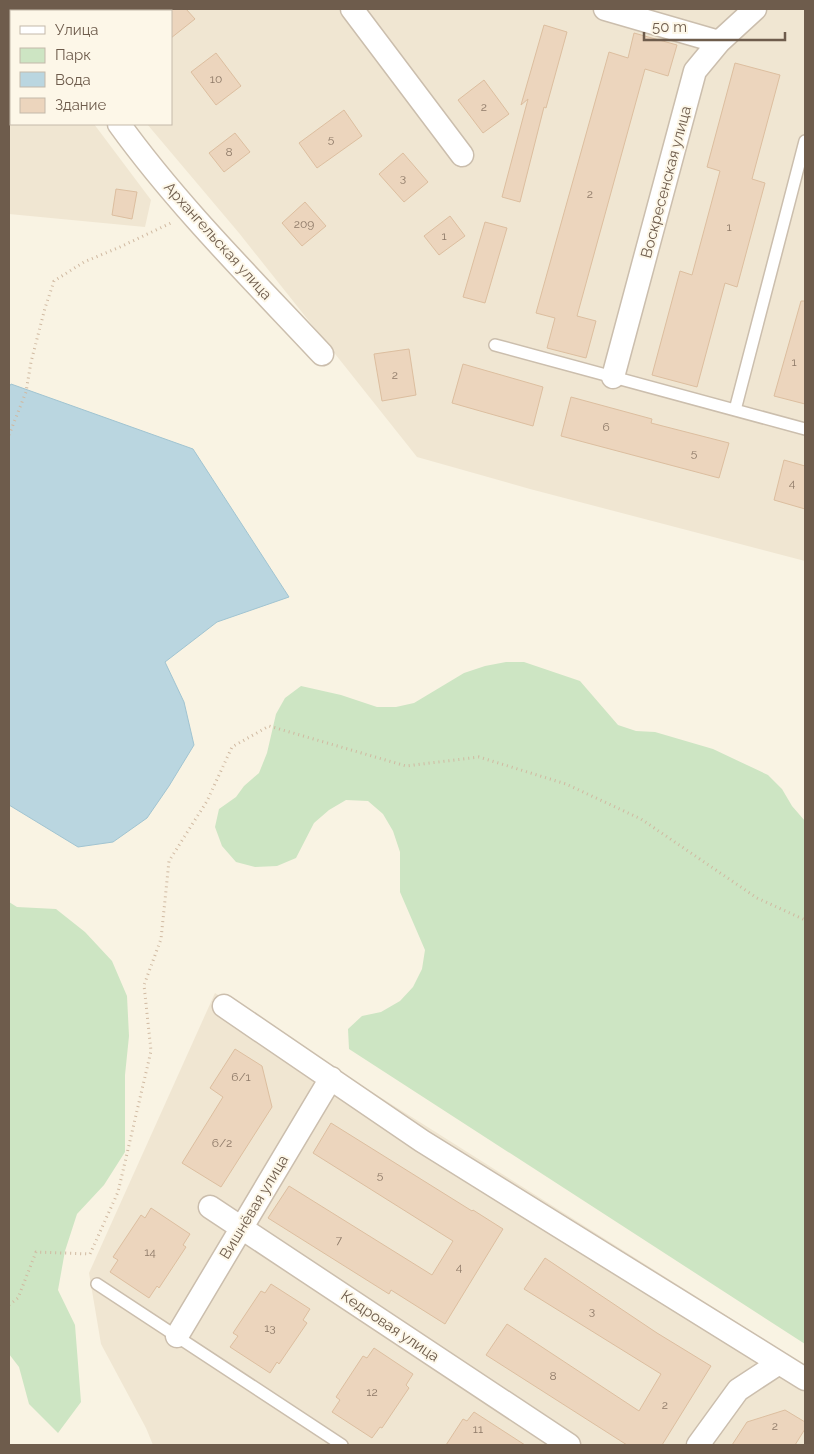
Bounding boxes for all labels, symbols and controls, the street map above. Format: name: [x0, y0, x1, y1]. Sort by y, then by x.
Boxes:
legend: [10, 10, 172, 125]
scale bar: [644, 10, 785, 42]
text: 50 m: [652, 18, 687, 36]
text: Улица: [55, 21, 99, 39]
text: Парк: [55, 46, 91, 64]
text: Вода: [55, 71, 91, 89]
house number: 10: [210, 72, 222, 86]
text: Здание: [55, 96, 107, 114]
house number: 2: [481, 100, 487, 114]
street label: Воскресенская улица: [637, 104, 695, 260]
house number: 5: [328, 132, 335, 146]
house number: 8: [225, 145, 233, 159]
house number: 3: [400, 171, 406, 185]
street label: Архангельская улица: [160, 178, 276, 304]
house number: 2: [587, 187, 593, 201]
house number: 209: [294, 217, 314, 231]
house number: 1: [726, 220, 732, 234]
house number: 1: [441, 229, 447, 243]
house number: 1: [791, 355, 797, 369]
house number: 2: [392, 368, 398, 382]
house number: 6: [602, 420, 610, 434]
house number: 5: [691, 446, 698, 460]
house number: 4: [789, 476, 796, 490]
house number: 6/1: [231, 1070, 251, 1084]
house number: 6/2: [212, 1136, 232, 1150]
street label: Вишнёвая улица: [216, 1152, 292, 1262]
house number: 5: [377, 1168, 384, 1182]
house number: 7: [336, 1233, 343, 1247]
house number: 14: [144, 1245, 156, 1259]
house number: 4: [456, 1260, 463, 1274]
street label: Кедровая улица: [337, 1287, 443, 1365]
house number: 3: [589, 1304, 595, 1318]
house number: 13: [264, 1321, 276, 1335]
house number: 8: [549, 1369, 557, 1383]
house number: 12: [366, 1385, 378, 1399]
house number: 2: [662, 1398, 668, 1412]
house number: 2: [772, 1419, 778, 1433]
house number: 11: [473, 1422, 483, 1436]

